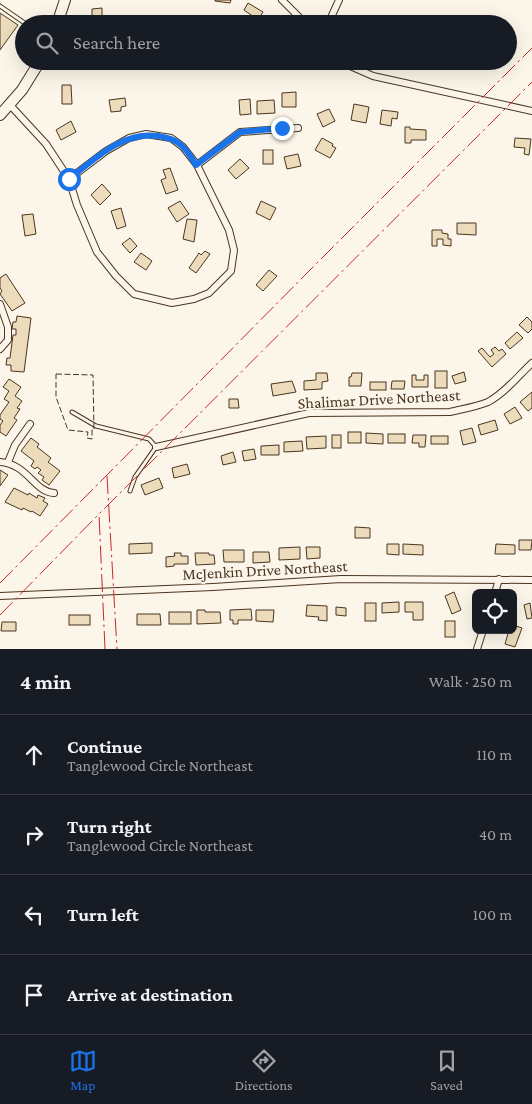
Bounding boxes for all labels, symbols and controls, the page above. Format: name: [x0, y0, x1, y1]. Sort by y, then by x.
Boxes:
search box: [15, 15, 517, 70]
icon: search: [33, 29, 61, 57]
text: Search here: [73, 32, 160, 53]
route end: [271, 117, 294, 140]
route start: [58, 168, 81, 191]
street label: Shalimar Drive Northeast: [297, 386, 461, 412]
street label: McJenkin Drive Northeast: [182, 557, 349, 584]
map controls: [472, 589, 517, 634]
button: locate: [472, 589, 517, 634]
text: 4 min: [20, 670, 71, 694]
text: Walk · 250 m: [429, 673, 512, 690]
text: Continue: [67, 736, 142, 757]
icon: ahead: [20, 741, 48, 769]
text: 110 m: [476, 746, 512, 763]
text: Tanglewood Circle Northeast: [67, 757, 253, 774]
text: Turn right: [67, 816, 152, 837]
icon: right: [20, 821, 48, 849]
text: 40 m: [479, 826, 512, 843]
text: Tanglewood Circle Northeast: [67, 837, 253, 854]
icon: left: [20, 901, 48, 929]
text: Turn left: [67, 904, 139, 925]
text: 100 m: [473, 906, 512, 923]
icon: arrive: [20, 981, 48, 1009]
text: Arrive at destination: [67, 984, 233, 1005]
tab: Map: [69, 1047, 97, 1093]
tab: Directions: [235, 1047, 293, 1093]
tab: Saved: [430, 1047, 463, 1093]

